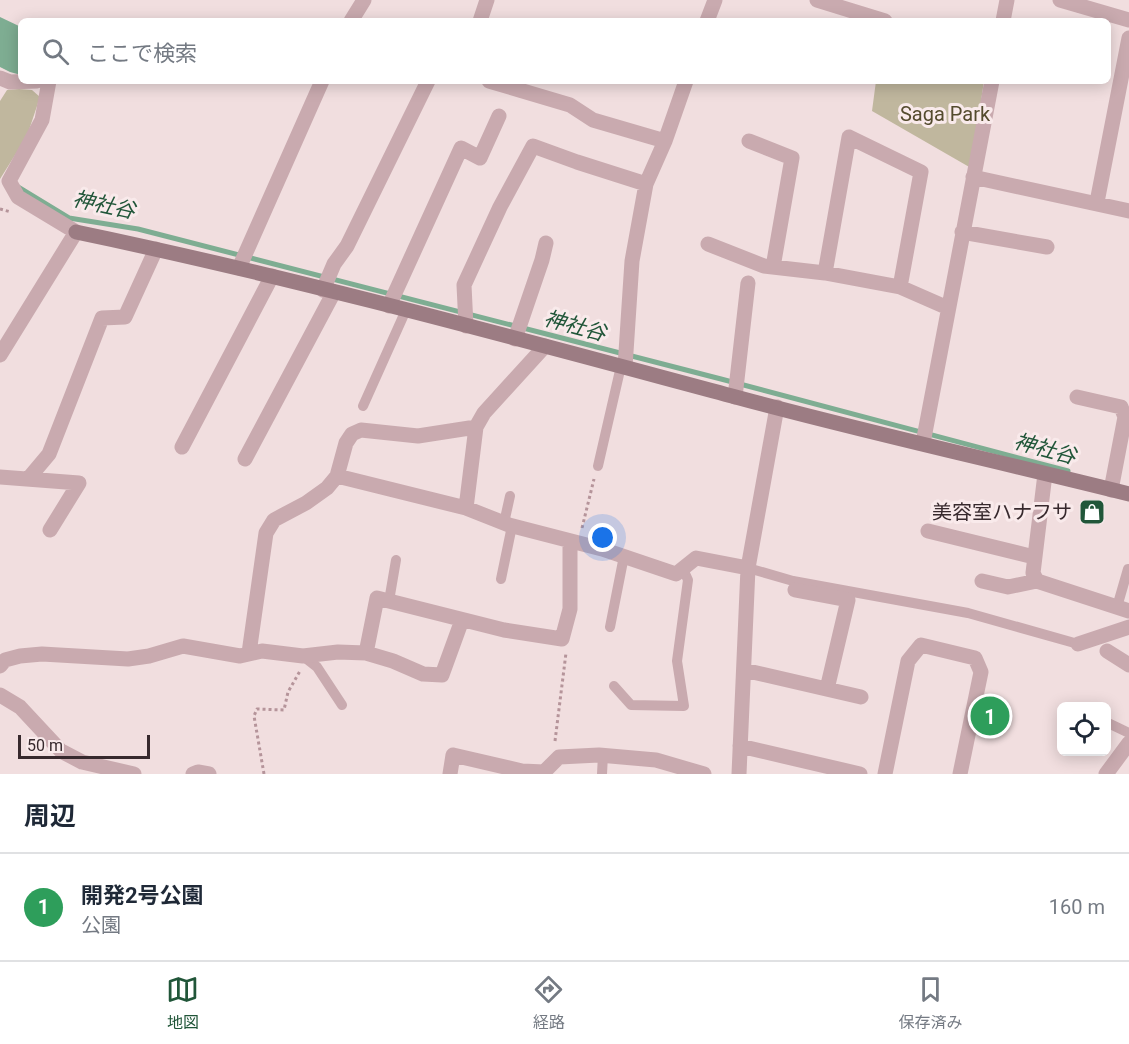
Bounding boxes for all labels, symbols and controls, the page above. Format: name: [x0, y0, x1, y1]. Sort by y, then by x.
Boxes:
search box: [18, 18, 1111, 84]
icon: search: [39, 35, 72, 68]
text: ここで検索: [87, 41, 197, 66]
park label: Saga Park: [900, 102, 991, 126]
water label: 神社谷: [71, 187, 139, 224]
water label: 神社谷: [541, 306, 610, 346]
water label: 神社谷: [1011, 429, 1080, 469]
shop icon: 美容室ハナフサ: [1077, 497, 1107, 527]
place label: 美容室ハナフサ: [932, 500, 1072, 524]
your location: [588, 523, 617, 552]
pin: 1: [970, 694, 1010, 738]
map controls: [1057, 702, 1111, 756]
button: locate: [1057, 702, 1111, 756]
scale bar: [18, 732, 150, 760]
text: 50 m: [27, 736, 63, 755]
text: 周辺: [24, 801, 76, 831]
text: 開発2号公園: [81, 883, 204, 908]
text: 1: [38, 895, 49, 919]
text: 160 m: [1049, 895, 1105, 919]
text: 公園: [81, 913, 121, 937]
tab: 地図: [166, 973, 199, 1033]
tab: 経路: [532, 973, 565, 1033]
tab: 保存済み: [898, 973, 962, 1033]

